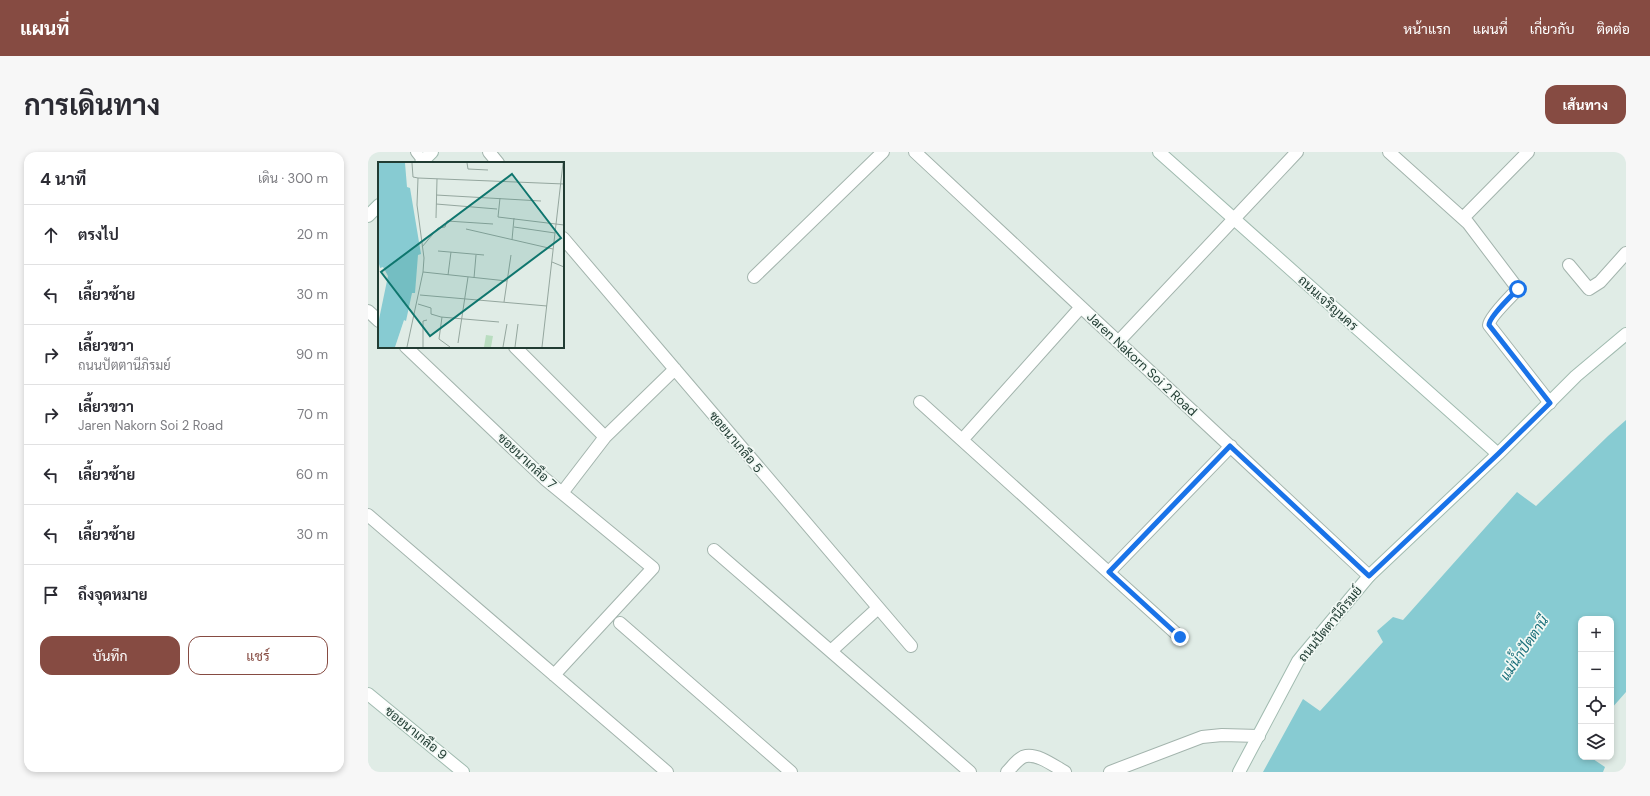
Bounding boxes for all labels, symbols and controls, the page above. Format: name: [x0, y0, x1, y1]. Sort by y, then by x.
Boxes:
text: แผนที่: [20, 16, 69, 41]
text: หน้าแรก: [1403, 20, 1451, 38]
text: แผนที่: [1473, 20, 1508, 38]
text: เกี่ยวกับ: [1530, 20, 1574, 38]
text: ติดต่อ: [1596, 20, 1630, 38]
button: เส้นทาง: [1545, 85, 1626, 124]
text: การเดินทาง: [24, 87, 160, 124]
inset map: [378, 162, 564, 348]
text: 4 นาที: [40, 168, 86, 190]
text: เดิน · 300 m: [258, 170, 328, 187]
icon: ahead: [40, 224, 62, 246]
text: ตรงไป: [78, 225, 119, 245]
text: 20 m: [297, 226, 328, 243]
street label: ถนนเจริญนคร: [1294, 272, 1362, 334]
route start: [1509, 280, 1527, 298]
icon: left: [40, 284, 62, 306]
text: เลี้ยวซ้าย: [78, 285, 135, 305]
text: 30 m: [296, 286, 328, 303]
street label: Jaren Nakorn Soi 2 Road: [1083, 308, 1201, 420]
text: เลี้ยวขวา: [78, 336, 134, 356]
icon: right: [40, 344, 62, 366]
text: 90 m: [296, 346, 328, 363]
text: ถนนปัตตานีภิรมย์: [78, 357, 171, 374]
text: เลี้ยวขวา: [78, 397, 134, 417]
icon: right: [40, 404, 62, 426]
text: 70 m: [297, 406, 328, 423]
street label: ซอยนาเกลือ 5: [705, 407, 768, 477]
text: Jaren Nakorn Soi 2 Road: [78, 417, 223, 434]
street label: ซอยนาเกลือ 7: [494, 429, 561, 493]
icon: left: [40, 464, 62, 486]
text: เลี้ยวซ้าย: [78, 465, 135, 485]
text: 60 m: [296, 466, 328, 483]
icon: left: [40, 524, 62, 546]
text: เลี้ยวซ้าย: [78, 525, 135, 545]
text: 30 m: [296, 526, 328, 543]
street label: ถนนปัตตานีภิรมย์: [1293, 582, 1366, 665]
icon: arrive: [40, 584, 62, 606]
text: ถึงจุดหมาย: [78, 585, 148, 605]
water label: แม่น้ำปัตตานี: [1493, 610, 1553, 684]
map controls: [1578, 616, 1614, 760]
button: +: [1578, 616, 1614, 652]
route end: [1171, 628, 1189, 646]
button: บันทึก: [40, 636, 180, 675]
button: แชร์: [188, 636, 328, 675]
button: −: [1578, 652, 1614, 688]
button: locate: [1578, 688, 1614, 724]
street label: ซอยนาเกลือ 9: [381, 702, 452, 764]
button: layers: [1578, 724, 1614, 760]

